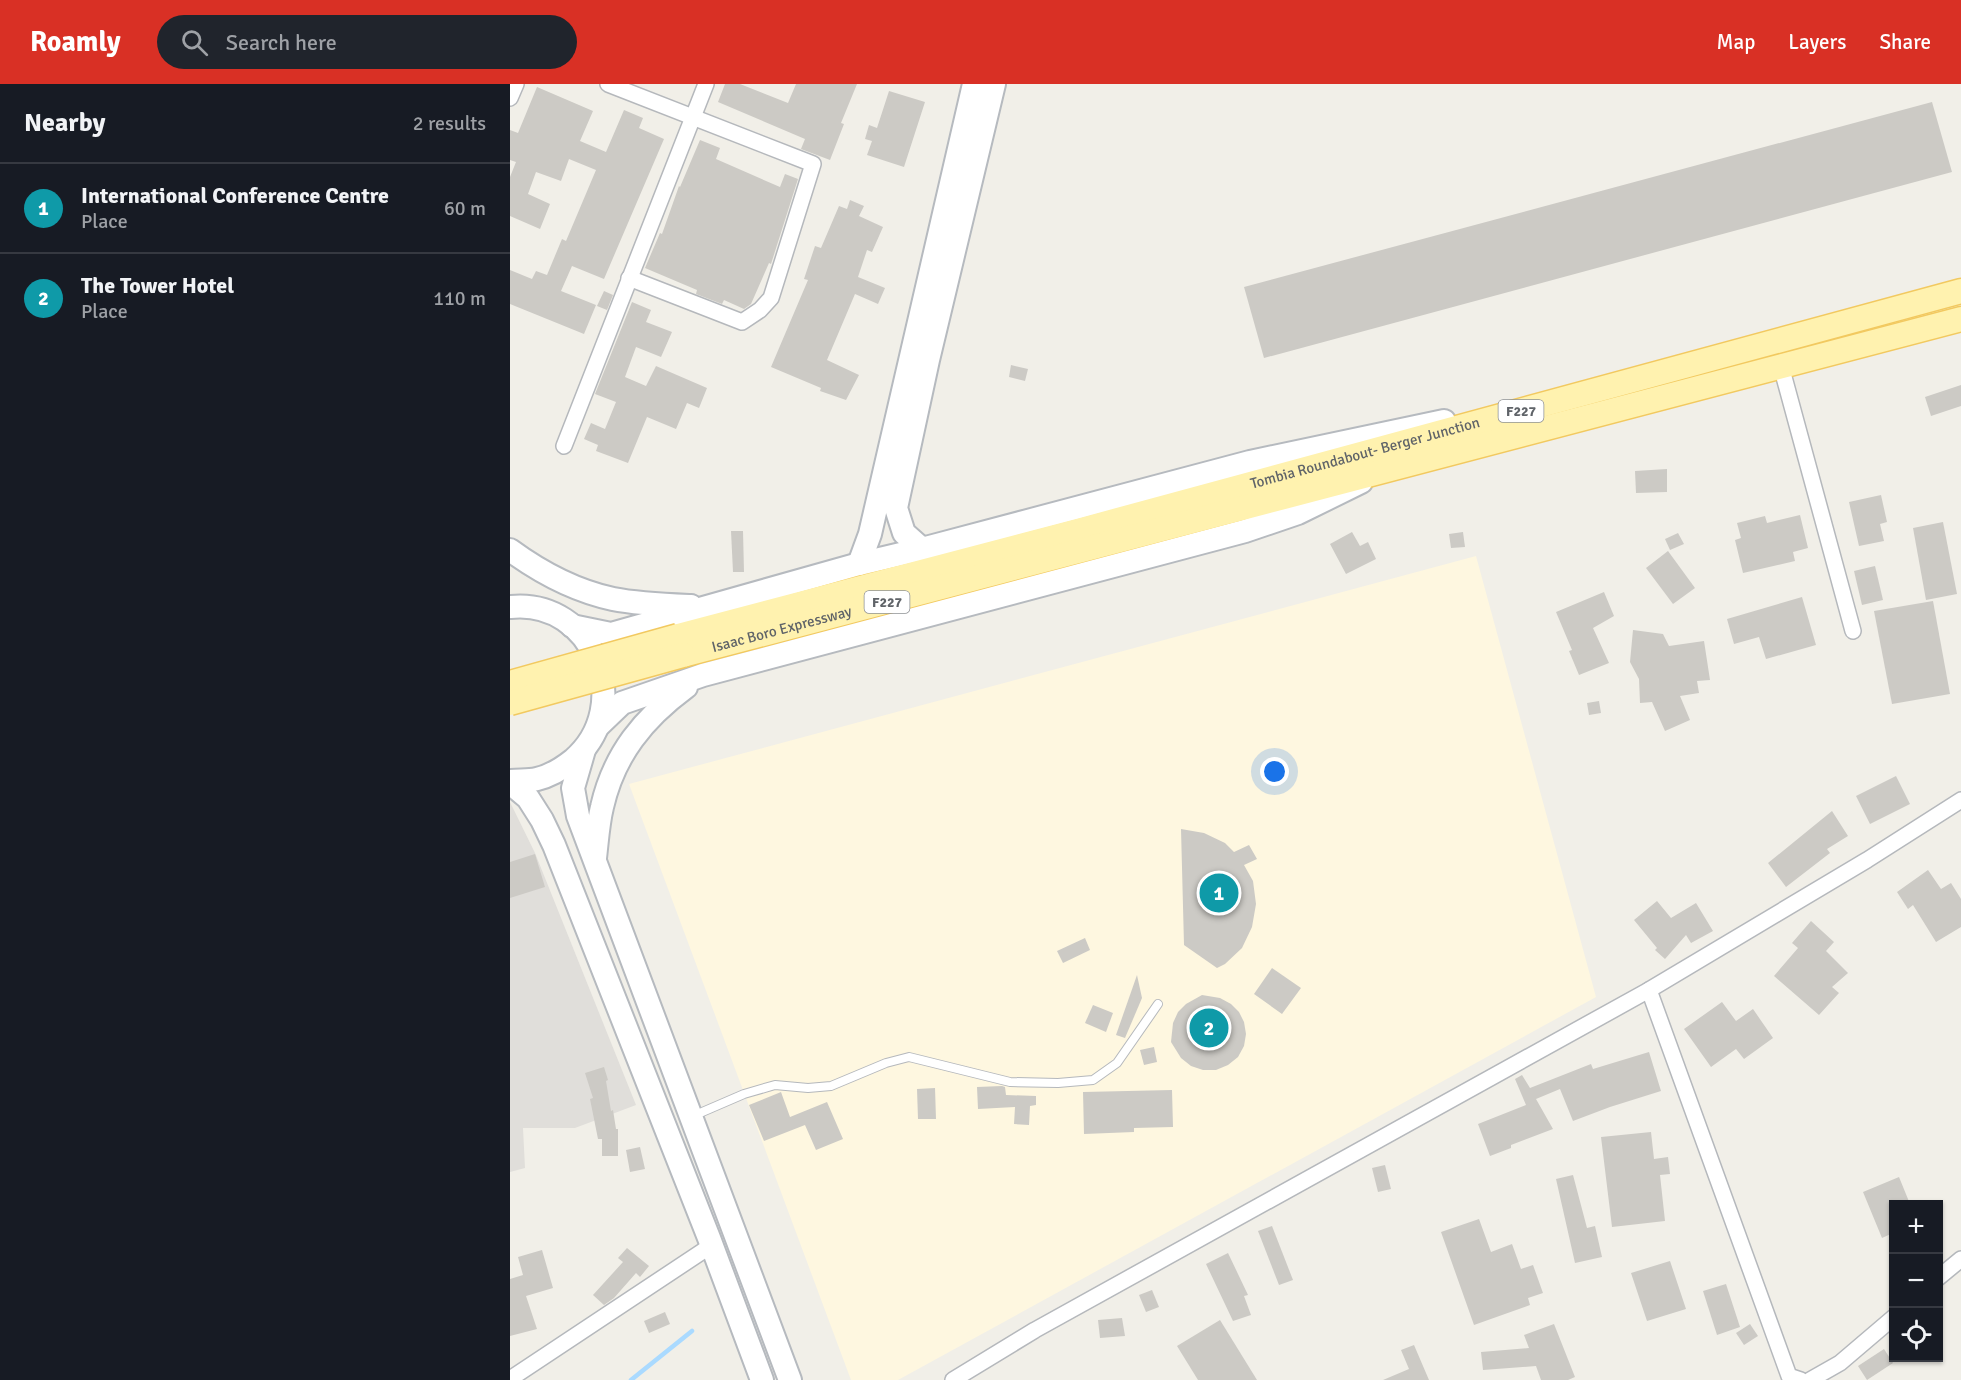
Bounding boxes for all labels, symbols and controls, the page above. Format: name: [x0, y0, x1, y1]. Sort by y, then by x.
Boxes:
search box: [157, 15, 577, 69]
text: Roamly: [30, 25, 121, 59]
icon: search: [178, 26, 211, 59]
text: Search here: [226, 29, 337, 56]
text: Map: [1717, 29, 1755, 55]
text: Layers: [1788, 29, 1846, 55]
text: Share: [1879, 29, 1931, 55]
text: Nearby: [24, 107, 105, 139]
text: 2 results: [413, 111, 486, 136]
text: International Conference Centre: [81, 182, 389, 209]
text: 1: [38, 196, 49, 221]
text: 60 m: [444, 196, 486, 221]
text: Place: [81, 209, 128, 234]
text: The Tower Hotel: [81, 272, 234, 299]
text: 2: [38, 286, 49, 311]
text: 110 m: [433, 286, 486, 311]
text: Place: [81, 299, 128, 324]
road number: F227: [1498, 400, 1544, 422]
street label: Tombia Roundabout- Berger Junction: [1248, 413, 1482, 493]
road number: F227: [864, 591, 910, 613]
street label: Isaac Boro Expressway: [710, 602, 854, 656]
your location: [1260, 757, 1289, 786]
pin: 1: [1200, 870, 1238, 916]
pin: 2: [1190, 1006, 1228, 1050]
map controls: [1889, 1200, 1943, 1362]
button: +: [1889, 1200, 1943, 1254]
button: −: [1889, 1254, 1943, 1308]
button: locate: [1889, 1308, 1943, 1362]

